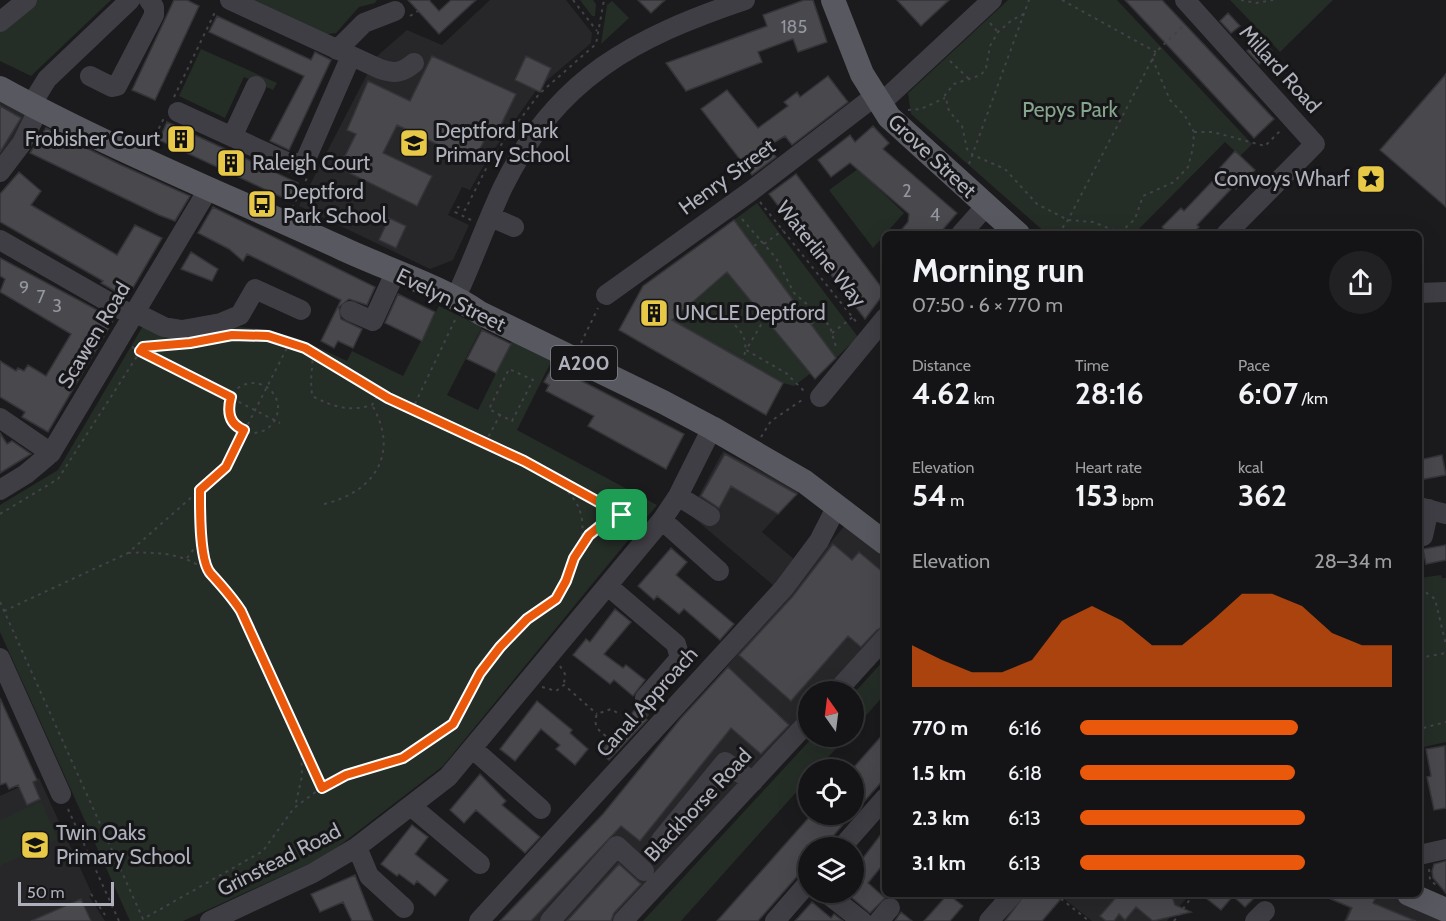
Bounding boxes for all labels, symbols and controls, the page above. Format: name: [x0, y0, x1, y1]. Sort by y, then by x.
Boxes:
house number: 185: [781, 16, 807, 38]
street label: Millard Road: [1234, 20, 1326, 118]
park label: Pepys Park: [1022, 97, 1118, 122]
street label: Grove Street: [883, 109, 982, 203]
place label: Deptford Park Primary School: [435, 118, 570, 167]
building icon: Frobisher Court: [165, 123, 197, 155]
place label: Frobisher Court: [25, 126, 160, 151]
school or university icon: Deptford Park Primary School: [398, 127, 430, 159]
street label: Henry Street: [674, 133, 780, 220]
building icon: Raleigh Court: [215, 147, 247, 179]
place label: Raleigh Court: [252, 150, 370, 175]
place icon: Convoys Wharf: [1355, 163, 1387, 195]
place label: Convoys Wharf: [1214, 166, 1350, 191]
place label: Deptford Park School: [283, 179, 387, 228]
house number: 2: [902, 180, 912, 202]
bus stop icon: Deptford Park School: [246, 188, 278, 220]
street label: Waterline Way: [771, 196, 872, 312]
house number: 4: [930, 204, 940, 226]
text: Morning run: [912, 250, 1084, 290]
button: share: [1329, 251, 1392, 314]
street label: Evelyn Street: [393, 262, 510, 337]
house number: 9: [19, 277, 29, 299]
street label: Scawen Road: [52, 277, 135, 392]
house number: 7: [36, 286, 46, 308]
text: 07:50 · 6 × 770 m: [912, 293, 1063, 317]
house number: 3: [52, 295, 62, 317]
building icon: UNCLE Deptford: [638, 297, 670, 329]
place label: UNCLE Deptford: [675, 300, 826, 325]
road number: A200: [551, 346, 617, 380]
text: Distance: [912, 356, 971, 375]
text: Time: [1075, 356, 1109, 375]
text: Pace: [1238, 356, 1270, 375]
text: 4.62: [912, 375, 970, 412]
text: 28:16: [1075, 375, 1144, 412]
text: 6:07: [1238, 375, 1298, 412]
text: km: [970, 389, 995, 408]
text: /km: [1298, 389, 1328, 408]
text: Elevation: [912, 458, 975, 477]
text: Heart rate: [1075, 458, 1142, 477]
text: kcal: [1238, 458, 1264, 477]
text: 54: [912, 477, 947, 514]
text: 153: [1075, 477, 1118, 514]
text: 362: [1238, 477, 1287, 514]
pin: [596, 489, 647, 540]
text: m: [947, 491, 964, 510]
text: bpm: [1118, 491, 1154, 510]
icon: arrive: [605, 498, 638, 531]
text: Elevation: [912, 549, 990, 573]
text: 28–34 m: [1314, 549, 1392, 573]
street label: Canal Approach: [591, 641, 703, 762]
north arrow: [798, 681, 864, 747]
map controls: [798, 681, 864, 903]
text: 770 m: [912, 716, 968, 740]
text: 6:16: [1008, 716, 1041, 740]
street label: Blackhorse Road: [639, 743, 756, 866]
button: locate: [798, 759, 864, 825]
text: 1.5 km: [912, 761, 966, 785]
text: 6:18: [1008, 761, 1042, 785]
text: 2.3 km: [912, 806, 969, 830]
text: 6:13: [1008, 806, 1041, 830]
street label: Grinstead Road: [213, 818, 345, 901]
place label: Twin Oaks Primary School: [56, 820, 191, 869]
school or university icon: Twin Oaks Primary School: [19, 829, 51, 861]
button: layers: [798, 837, 864, 903]
text: 3.1 km: [912, 851, 966, 875]
text: 6:13: [1008, 851, 1041, 875]
scale bar: [18, 879, 114, 906]
text: 50 m: [27, 883, 64, 902]

